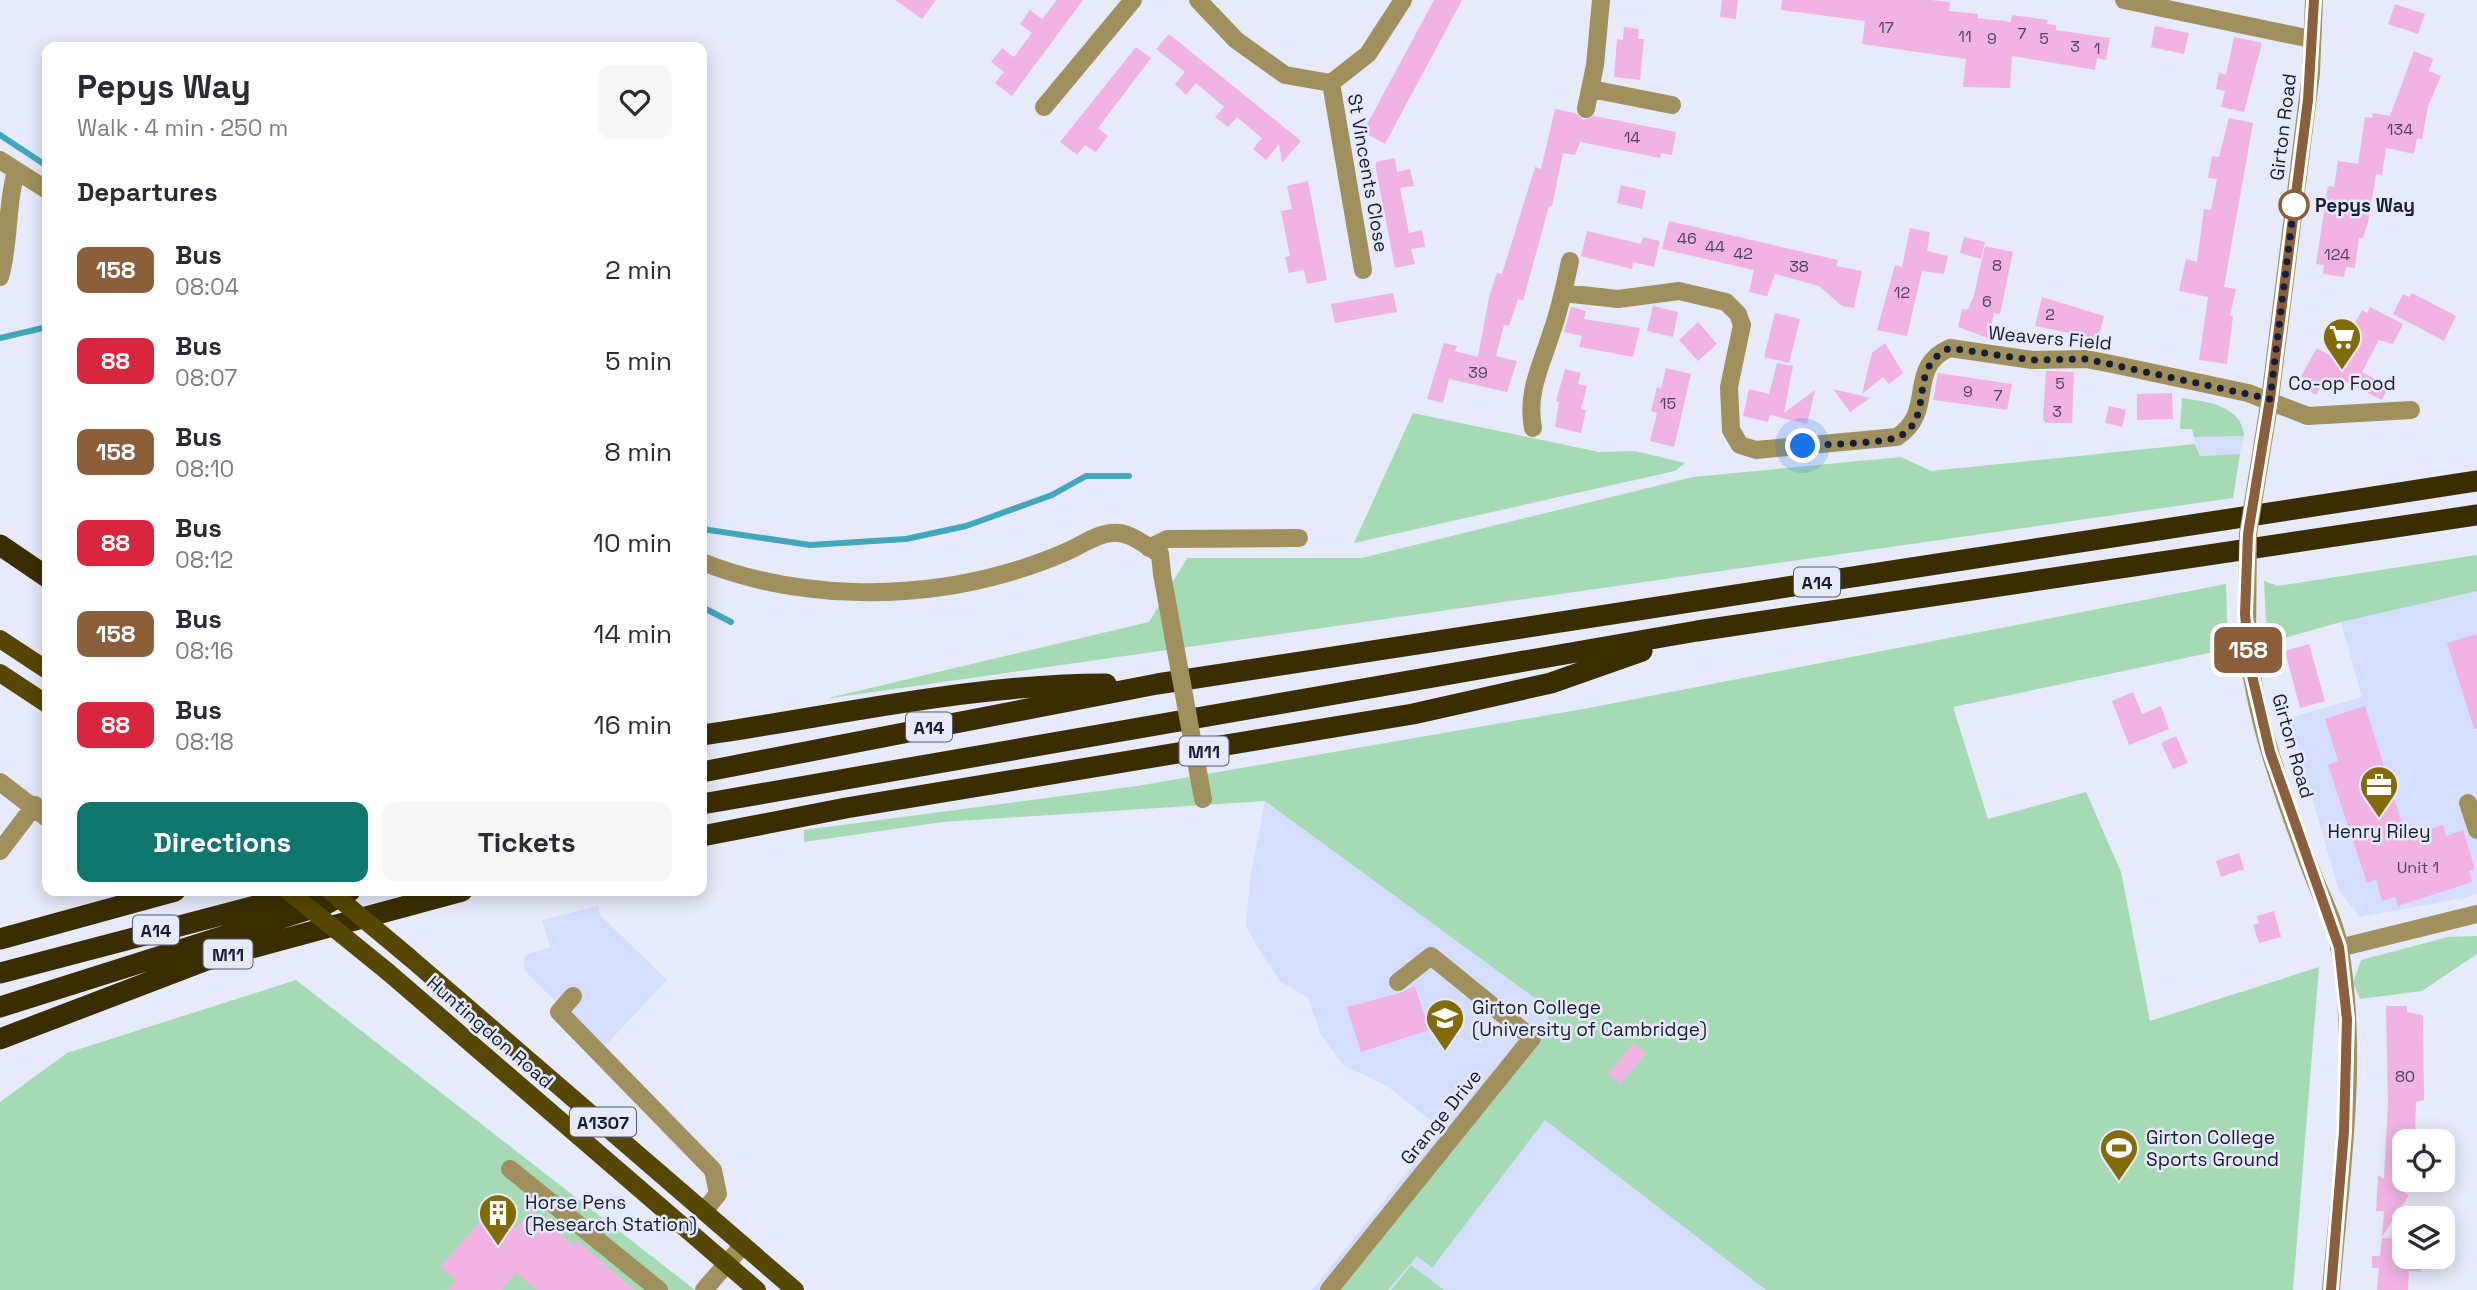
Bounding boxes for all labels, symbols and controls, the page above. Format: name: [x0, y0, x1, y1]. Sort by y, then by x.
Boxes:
house number: 17: [1878, 17, 1894, 38]
house number: 7: [2017, 23, 2027, 44]
house number: 11: [1958, 26, 1972, 47]
house number: 9: [1987, 28, 1997, 49]
house number: 5: [2039, 28, 2049, 49]
house number: 3: [2070, 36, 2080, 57]
house number: 1: [2094, 38, 2100, 59]
button: heart: [598, 65, 672, 139]
text: Pepys Way: [77, 66, 251, 108]
street label: Girton Road: [2264, 72, 2302, 182]
street label: St Vincents Close: [1342, 92, 1394, 254]
text: Walk · 4 min · 250 m: [77, 113, 288, 143]
house number: 134: [2387, 119, 2413, 140]
house number: 14: [1624, 127, 1640, 148]
text: Departures: [77, 175, 218, 209]
marker: Pepys Way: [2279, 190, 2309, 220]
place label: Pepys Way: [2315, 193, 2415, 218]
house number: 46: [1677, 228, 1697, 249]
house number: 44: [1705, 236, 1725, 257]
text: Bus: [175, 238, 222, 272]
house number: 42: [1733, 243, 1753, 264]
house number: 124: [2324, 244, 2350, 265]
text: 2 min: [605, 253, 672, 287]
text: 158: [96, 254, 135, 285]
house number: 8: [1992, 255, 2002, 276]
house number: 38: [1789, 256, 1809, 277]
text: 08:04: [175, 272, 239, 302]
house number: 12: [1894, 282, 1910, 303]
house number: 6: [1982, 291, 1992, 312]
house number: 2: [2045, 304, 2055, 325]
supermarket icon: Co-op Food: [2321, 316, 2363, 371]
street label: Weavers Field: [1987, 320, 2113, 356]
text: Bus: [175, 329, 222, 363]
text: 5 min: [605, 344, 672, 378]
text: 88: [101, 345, 130, 376]
house number: 39: [1468, 362, 1488, 383]
text: 08:07: [175, 363, 237, 393]
place label: Co-op Food: [2288, 371, 2396, 396]
house number: 5: [2055, 373, 2065, 394]
house number: 9: [1963, 381, 1973, 402]
house number: 7: [1993, 385, 2003, 406]
house number: 15: [1660, 393, 1676, 414]
house number: 3: [2052, 401, 2062, 422]
text: Bus: [175, 420, 222, 454]
your location: [1785, 428, 1820, 463]
text: 8 min: [604, 435, 672, 469]
text: 158: [96, 436, 135, 467]
text: 08:10: [175, 454, 234, 484]
text: Bus: [175, 511, 222, 545]
text: 10 min: [593, 526, 672, 560]
text: 88: [101, 527, 130, 558]
text: 08:12: [175, 545, 233, 575]
road number: A14: [1794, 568, 1840, 596]
text: Bus: [175, 602, 222, 636]
text: 14 min: [594, 617, 672, 651]
text: 158: [96, 618, 135, 649]
line badge: 158: [2208, 627, 2288, 673]
text: 158: [2228, 634, 2268, 665]
text: 08:16: [175, 636, 234, 666]
street label: Girton Road: [2266, 691, 2320, 801]
text: Bus: [175, 693, 222, 727]
text: 16 min: [594, 708, 672, 742]
text: 88: [101, 709, 130, 740]
road number: A14: [906, 712, 952, 742]
text: 08:18: [175, 727, 234, 757]
road number: M11: [1180, 736, 1228, 766]
office icon: Henry Riley: [2358, 764, 2400, 819]
button: Directions: [77, 802, 368, 882]
button: Tickets: [382, 802, 672, 882]
place label: Henry Riley: [2327, 819, 2431, 844]
house number: Unit 1: [2397, 857, 2439, 878]
road number: A14: [133, 916, 179, 945]
road number: M11: [204, 939, 252, 968]
street label: Huntingdon Road: [421, 970, 559, 1094]
place label: Girton College (University of Cambridge): [1472, 995, 1707, 1042]
school or university icon: Girton College (University of Cambridge): [1424, 997, 1466, 1052]
street label: Grange Drive: [1395, 1064, 1487, 1170]
house number: 80: [2395, 1066, 2415, 1087]
road number: A1307: [570, 1107, 636, 1136]
place label: Girton College Sports Ground: [2146, 1125, 2279, 1172]
sports icon: Girton College Sports Ground: [2098, 1127, 2140, 1182]
map controls: [2392, 1129, 2455, 1269]
button: locate: [2392, 1129, 2455, 1192]
place label: Horse Pens (Research Station): [525, 1190, 697, 1237]
building icon: Horse Pens (Research Station): [477, 1192, 519, 1247]
button: layers: [2392, 1206, 2455, 1269]

